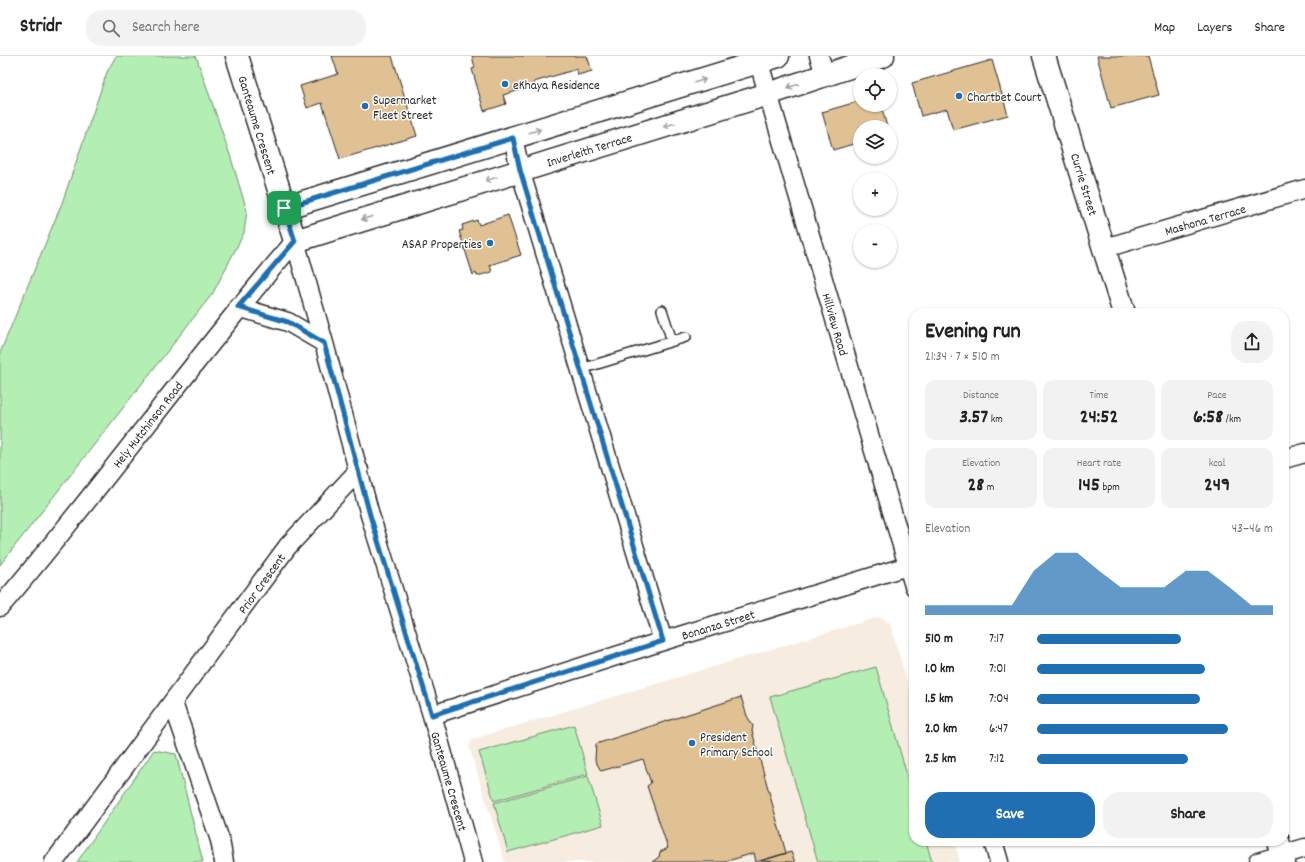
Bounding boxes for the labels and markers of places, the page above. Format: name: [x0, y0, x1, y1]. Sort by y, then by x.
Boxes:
place label: eKhaya Residence: [513, 77, 600, 96]
marker: eKhaya Residence: [500, 79, 510, 89]
place label: Chartbet Court: [967, 89, 1042, 108]
marker: Chartbet Court: [954, 91, 964, 101]
place label: Supermarket Fleet Street: [373, 92, 437, 126]
marker: Supermarket Fleet Street: [360, 101, 370, 111]
pin: [267, 191, 301, 225]
place label: ASAP Properties: [402, 236, 482, 255]
marker: ASAP Properties: [485, 238, 495, 248]
place label: President Primary School: [700, 729, 773, 763]
marker: President Primary School: [687, 738, 697, 748]

